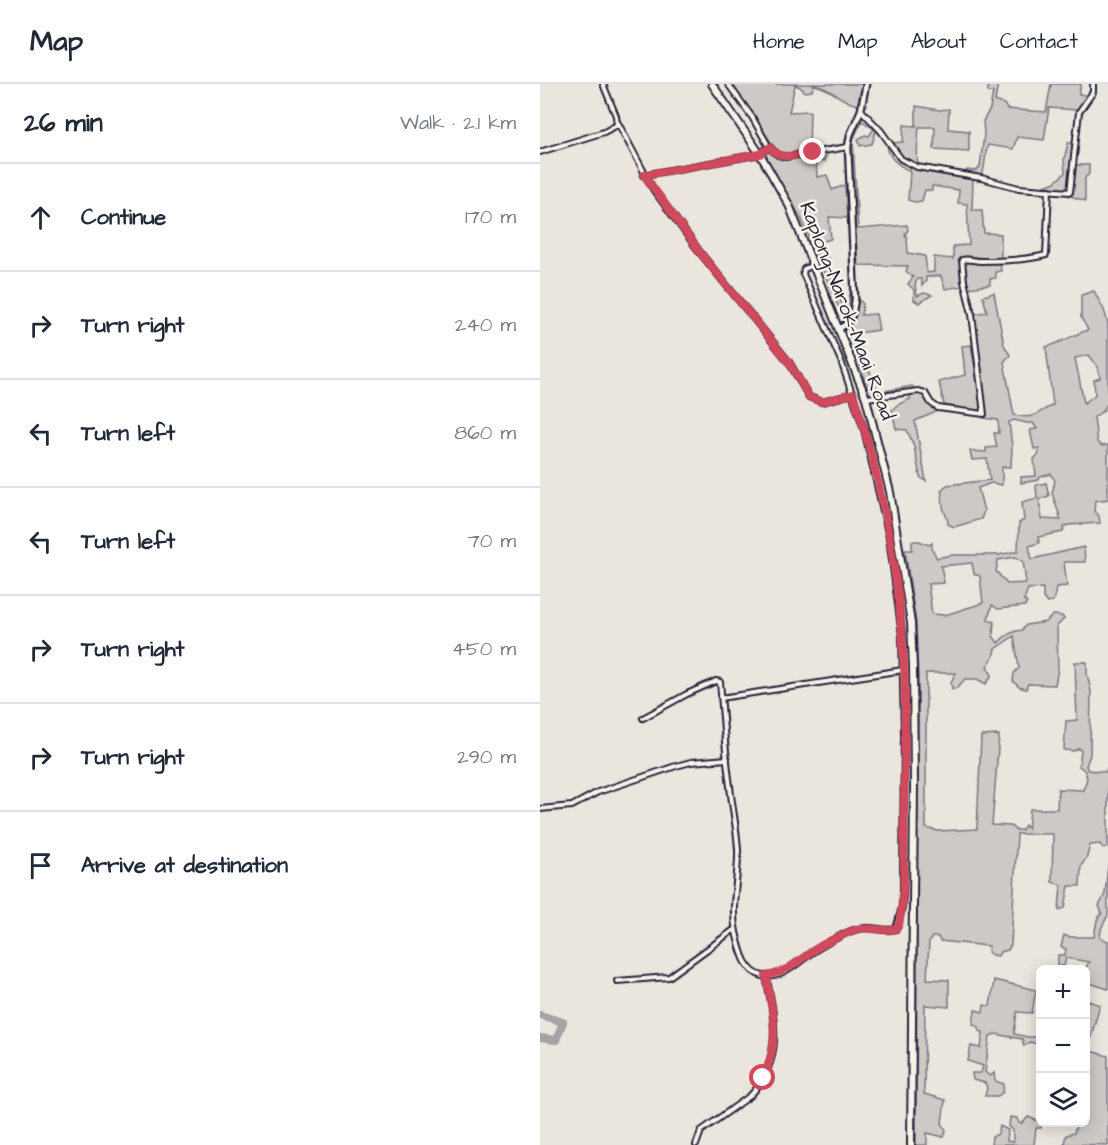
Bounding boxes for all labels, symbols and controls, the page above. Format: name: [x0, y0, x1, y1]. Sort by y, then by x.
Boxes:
text: Map: [30, 22, 83, 61]
text: Home: [753, 27, 805, 56]
text: Map: [838, 27, 878, 56]
text: About: [911, 27, 967, 56]
text: Contact: [1000, 27, 1078, 56]
text: 26 min: [24, 105, 103, 141]
text: Walk · 2.1 km: [400, 109, 516, 137]
route end: [799, 138, 825, 164]
street label: Kaplong-Narok-Maai Road: [791, 198, 902, 425]
icon: ahead: [24, 201, 57, 234]
text: Continue: [81, 202, 166, 233]
text: 170 m: [465, 203, 516, 231]
icon: right: [24, 309, 57, 342]
text: Turn right: [81, 310, 184, 341]
text: 240 m: [455, 311, 516, 339]
icon: left: [24, 417, 57, 450]
text: Turn left: [81, 418, 175, 449]
text: 860 m: [454, 419, 516, 447]
icon: left: [24, 525, 57, 558]
text: Turn left: [81, 526, 175, 557]
text: 70 m: [468, 527, 516, 555]
icon: right: [24, 633, 57, 666]
text: Turn right: [81, 634, 184, 665]
text: 450 m: [452, 635, 516, 663]
icon: right: [24, 741, 57, 774]
text: Turn right: [81, 742, 184, 773]
text: 290 m: [457, 743, 516, 771]
icon: arrive: [24, 849, 57, 882]
text: Arrive at destination: [81, 850, 288, 881]
map controls: [1036, 965, 1090, 1127]
button: +: [1036, 965, 1090, 1019]
button: −: [1036, 1019, 1090, 1073]
route start: [749, 1064, 775, 1090]
button: layers: [1036, 1073, 1090, 1127]

